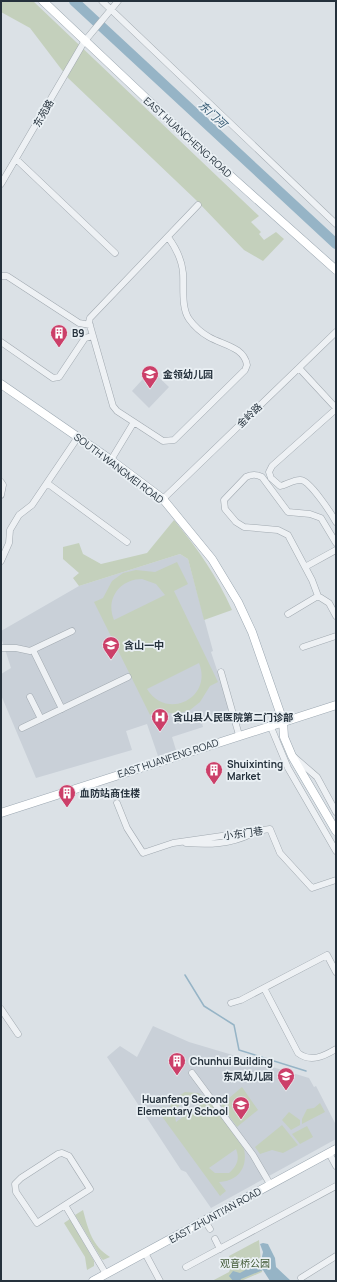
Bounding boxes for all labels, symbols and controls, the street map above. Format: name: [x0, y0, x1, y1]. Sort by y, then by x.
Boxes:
street label: EAST HUANCHENG ROAD: [141, 94, 235, 181]
street label: 东苑路: [29, 97, 57, 129]
water label: 东门河: [196, 97, 232, 132]
building icon: B9: [49, 323, 69, 348]
place label: B9: [72, 326, 85, 340]
school or university icon: 金领幼儿园: [140, 364, 160, 389]
place label: 金领幼儿园: [162, 367, 213, 381]
street label: 金岭路: [233, 400, 265, 430]
street label: SOUTH WANGMEI ROAD: [71, 430, 167, 507]
school or university icon: 含山一中: [101, 635, 121, 660]
place label: 含山一中: [124, 638, 164, 652]
hospital icon: 含山县人民医院第二门诊部: [150, 707, 170, 732]
place label: 含山县人民医院第二门诊部: [173, 710, 293, 724]
street label: EAST HUANFENG ROAD: [116, 735, 221, 781]
place label: Shuixinting Market: [227, 757, 283, 783]
building icon: Shuixinting Market: [204, 760, 224, 785]
building icon: 血防站商住楼: [57, 783, 77, 808]
place label: 血防站商住楼: [80, 786, 140, 800]
street label: 小东门巷: [222, 823, 264, 843]
building icon: Chunhui Building: [167, 1051, 187, 1076]
place label: Chunhui Building: [190, 1054, 273, 1068]
school or university icon: 东风幼儿园: [276, 1066, 296, 1091]
place label: 东风幼儿园: [223, 1069, 273, 1083]
place label: Huanfeng Second Elementary School: [137, 1092, 228, 1118]
school or university icon: Huanfeng Second Elementary School: [231, 1095, 251, 1120]
street label: EAST ZHUNTI'AN ROAD: [166, 1184, 264, 1246]
park label: 观音桥公园: [220, 1256, 270, 1270]

